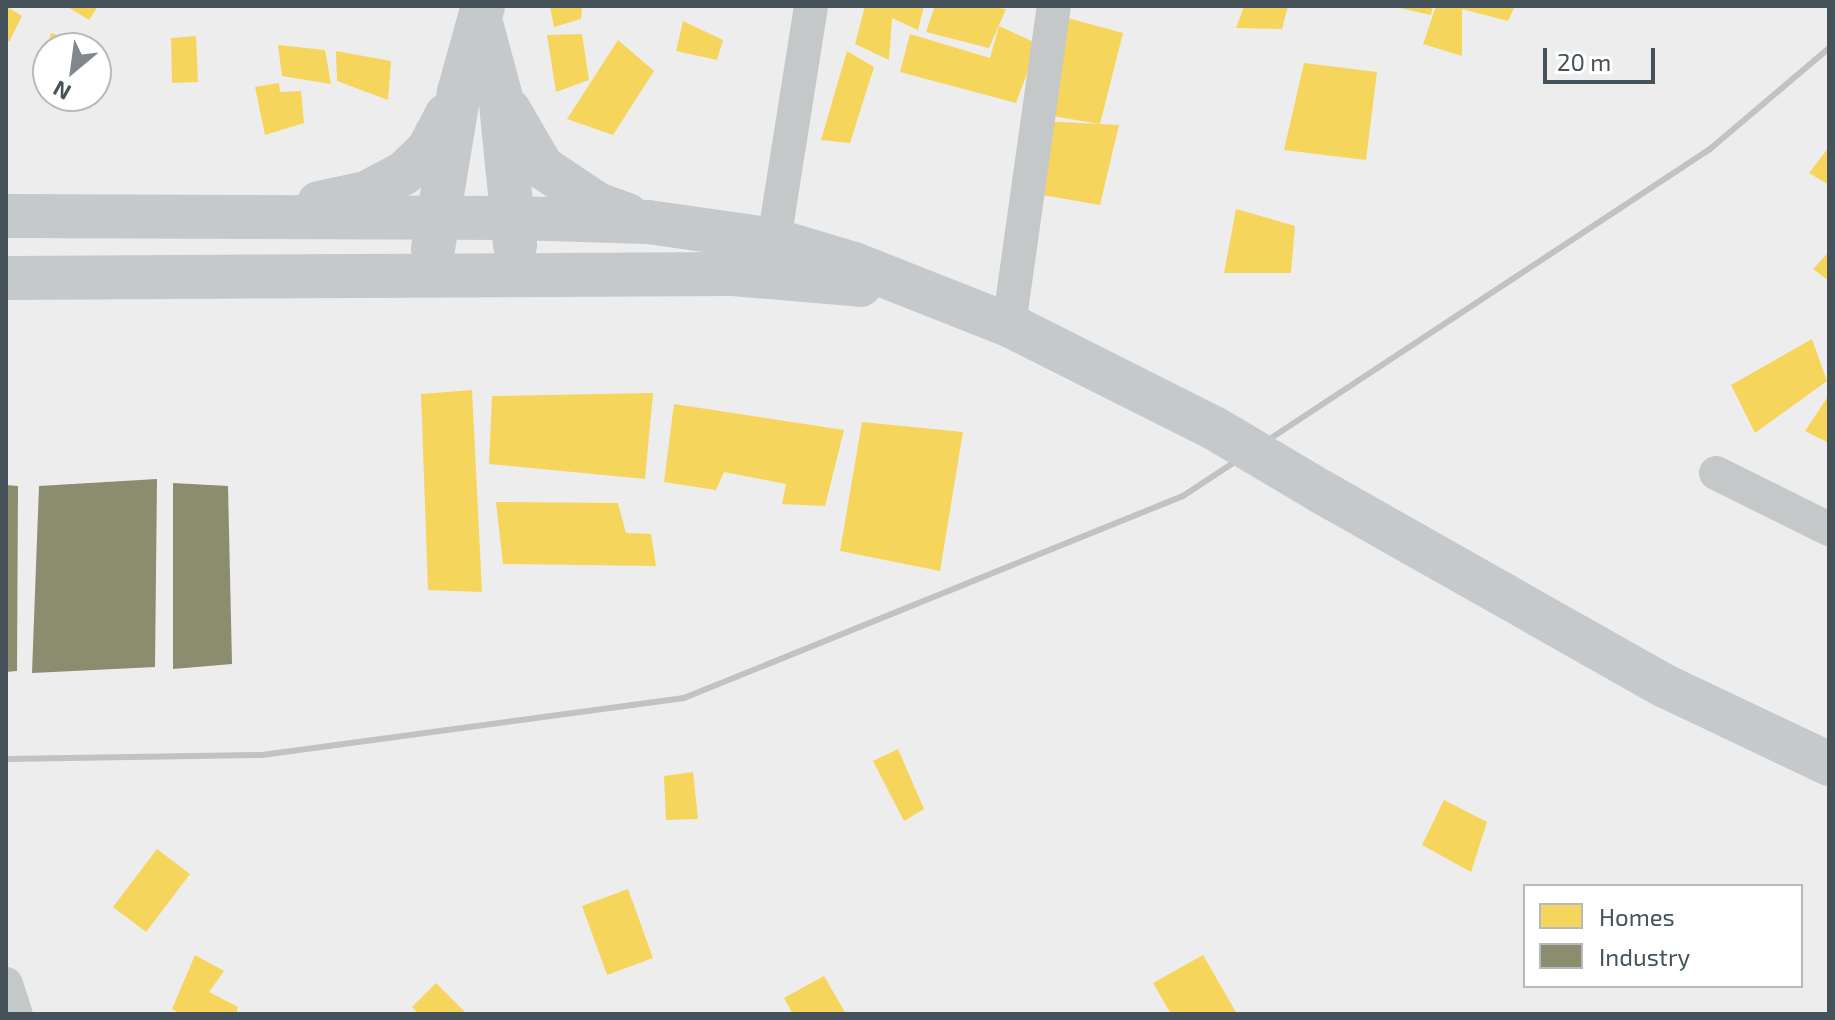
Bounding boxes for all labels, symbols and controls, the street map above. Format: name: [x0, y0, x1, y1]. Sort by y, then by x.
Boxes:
north arrow: [32, 32, 112, 112]
scale bar: [1547, 32, 1659, 82]
text: 20 m: [1557, 47, 1611, 76]
text: N: [48, 76, 75, 106]
legend: [1523, 884, 1803, 988]
text: Homes: [1599, 902, 1675, 931]
text: Industry: [1599, 942, 1690, 971]

